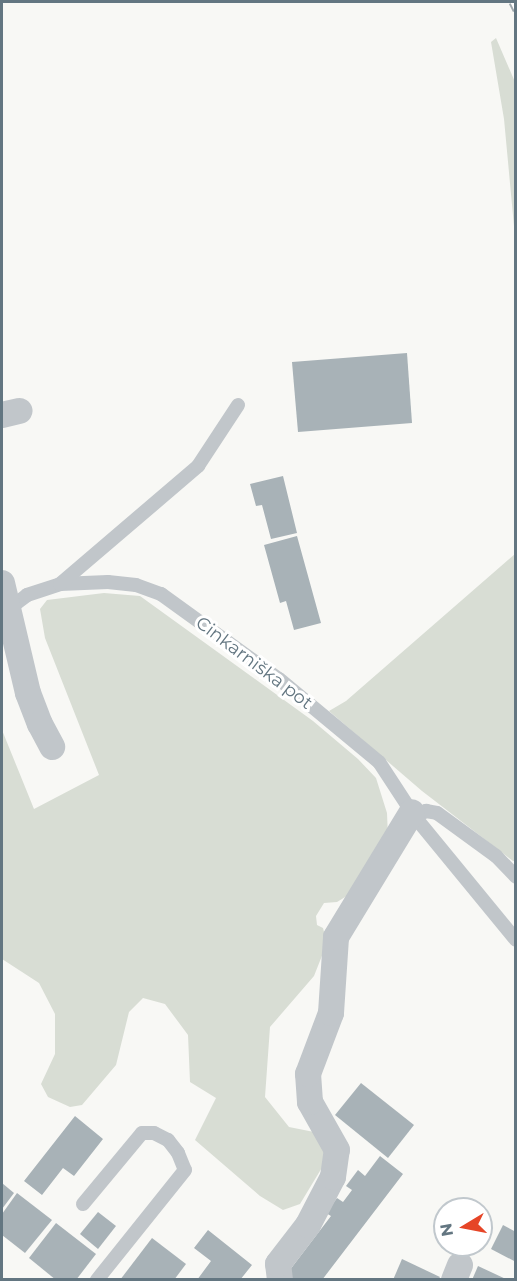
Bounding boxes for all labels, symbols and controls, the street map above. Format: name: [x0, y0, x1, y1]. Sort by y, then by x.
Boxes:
street label: Cinkarniška pot: [191, 612, 317, 714]
north arrow: [433, 1197, 493, 1257]
text: N: [436, 1222, 457, 1238]

